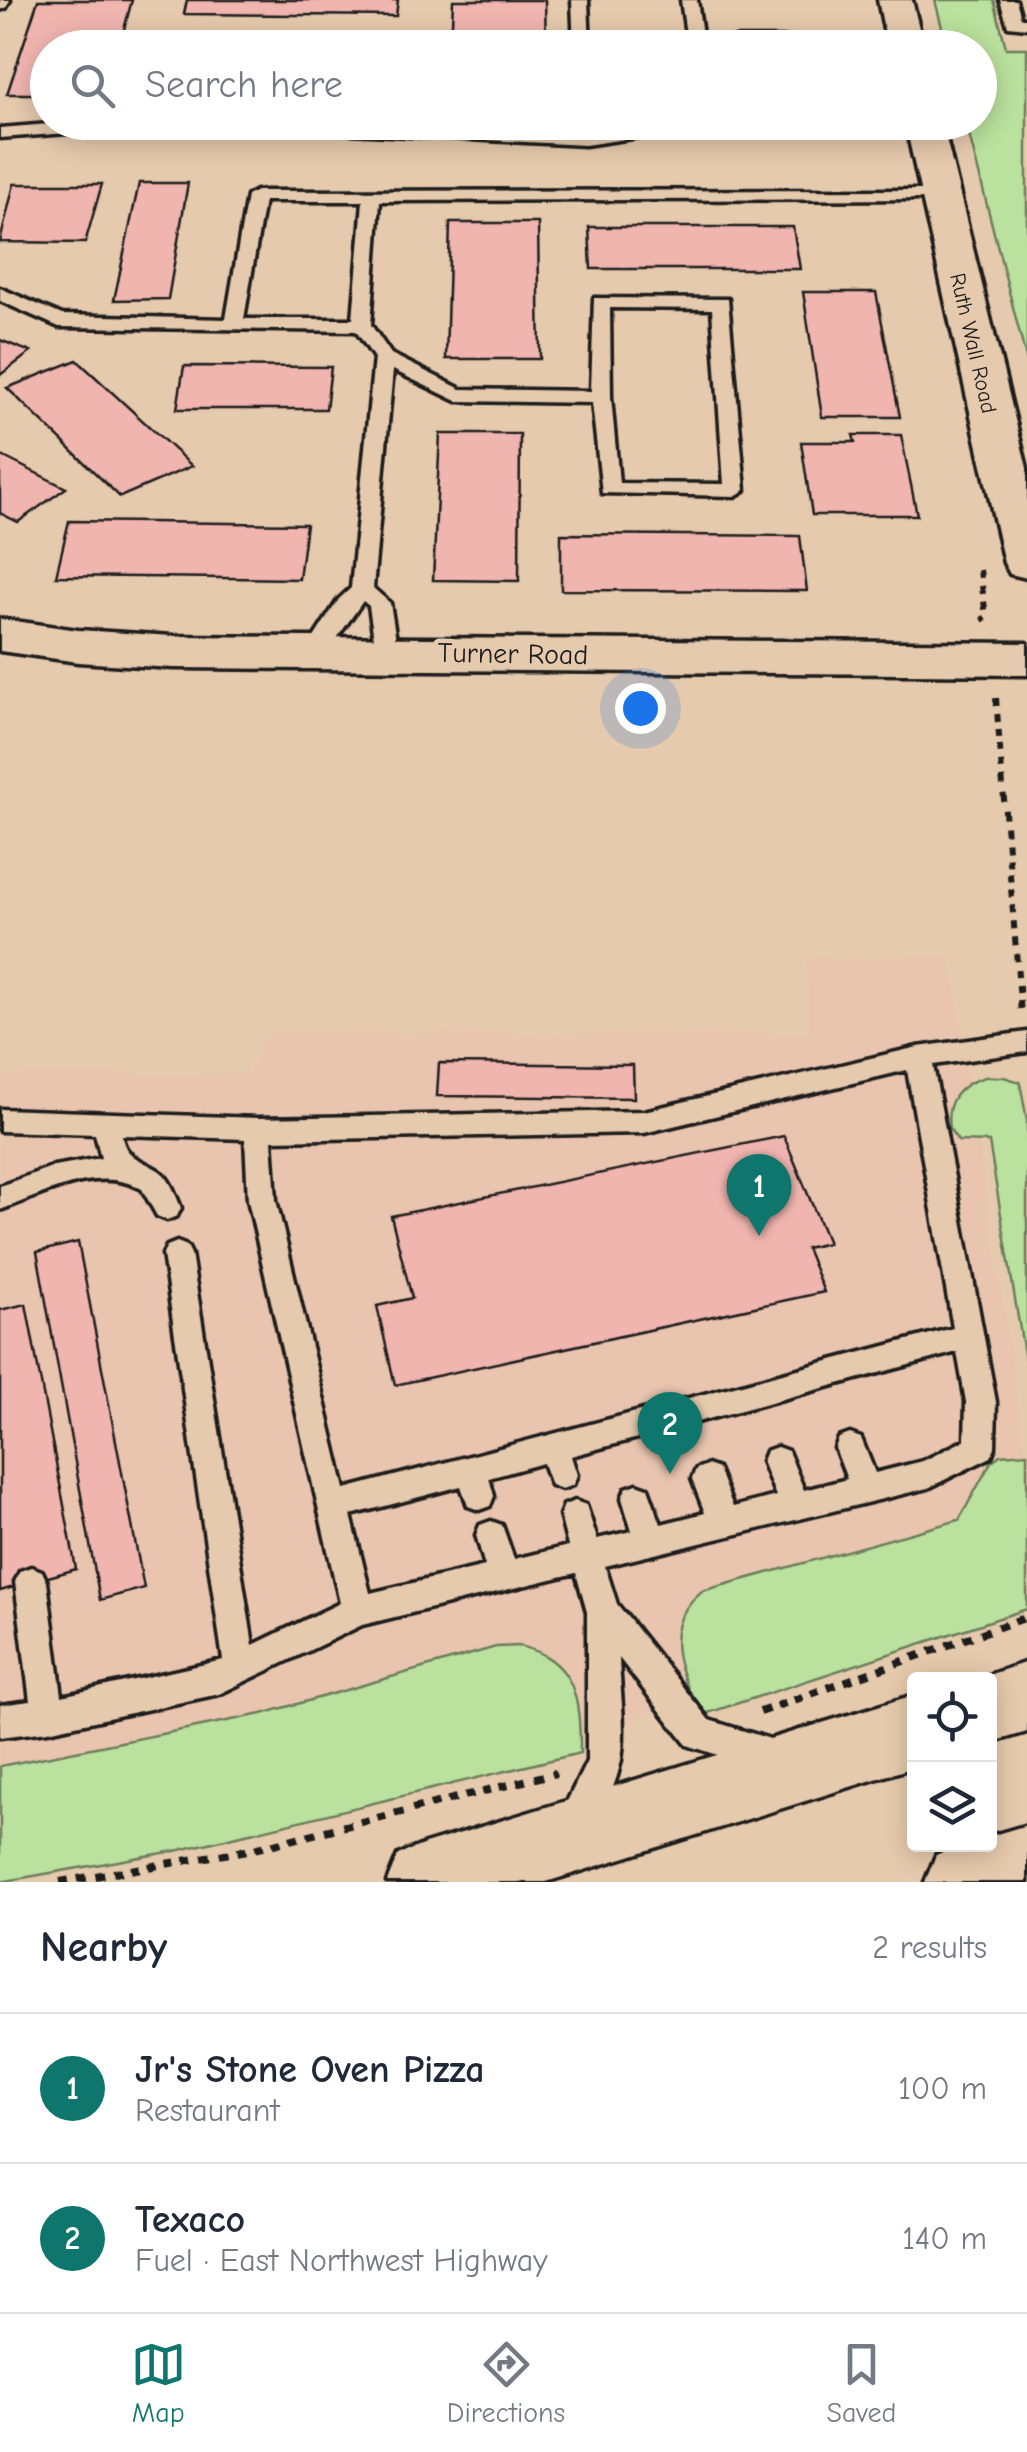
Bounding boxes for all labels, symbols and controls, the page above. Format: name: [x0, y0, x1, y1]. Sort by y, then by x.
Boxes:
search box: [30, 30, 997, 140]
icon: search: [65, 58, 120, 113]
text: Search here: [145, 63, 343, 107]
street label: Ruth Wall Road: [944, 271, 1002, 416]
street label: Turner Road: [437, 637, 588, 671]
your location: [615, 683, 666, 734]
pin: 1: [726, 1154, 792, 1236]
pin: 2: [638, 1392, 702, 1474]
map controls: [907, 1672, 997, 1852]
button: locate: [907, 1672, 997, 1762]
button: layers: [907, 1762, 997, 1852]
text: Nearby: [40, 1923, 167, 1972]
text: 2 results: [872, 1929, 987, 1966]
text: Jr's Stone Oven Pizza: [135, 2048, 485, 2092]
text: 1: [66, 2070, 79, 2107]
text: 100 m: [898, 2070, 987, 2107]
text: Restaurant: [135, 2092, 280, 2129]
text: Texaco: [135, 2198, 245, 2242]
text: 2: [65, 2220, 80, 2257]
text: 140 m: [902, 2220, 987, 2257]
text: Fuel · East Northwest Highway: [135, 2242, 547, 2279]
tab: Map: [131, 2337, 186, 2429]
tab: Directions: [447, 2337, 565, 2429]
tab: Saved: [826, 2337, 896, 2429]

